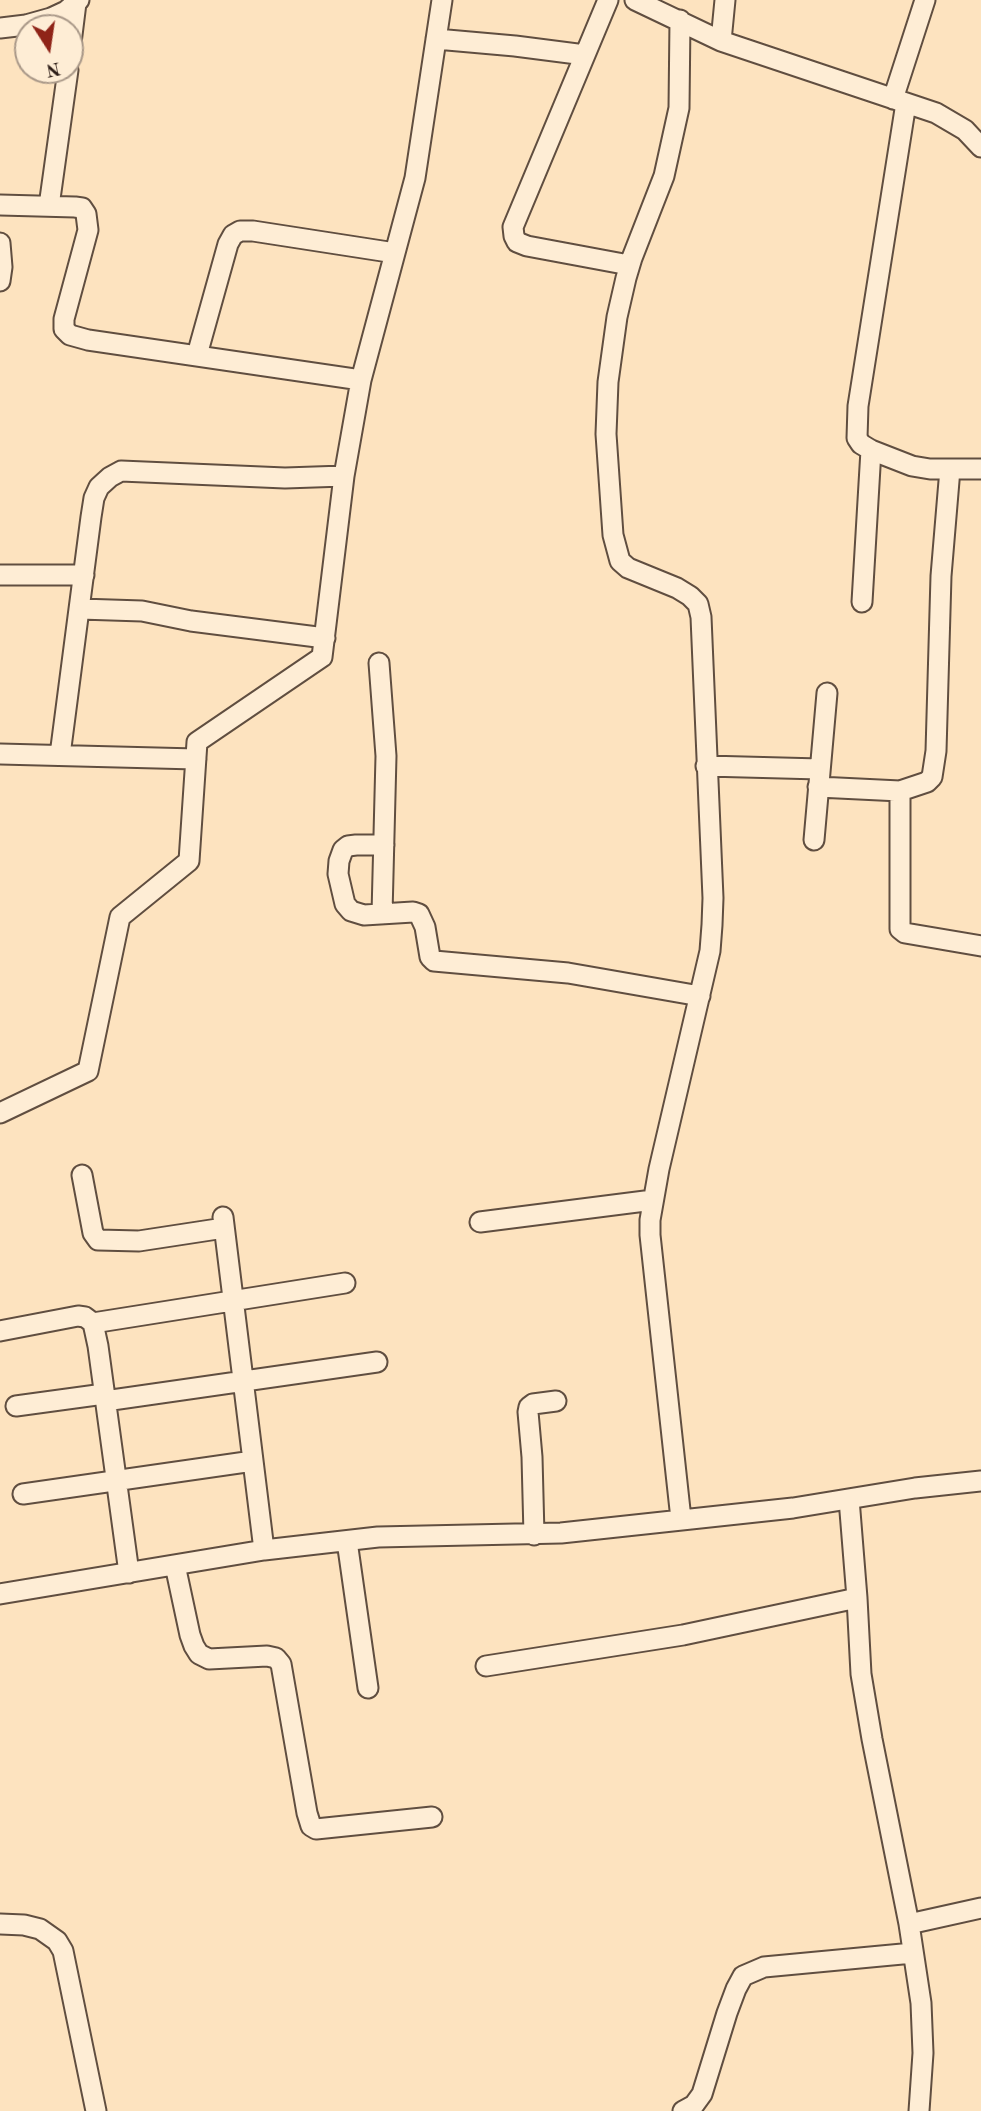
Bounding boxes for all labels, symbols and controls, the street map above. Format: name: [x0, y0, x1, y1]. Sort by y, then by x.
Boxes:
north arrow: [14, 14, 84, 84]
text: N: [44, 57, 62, 79]

